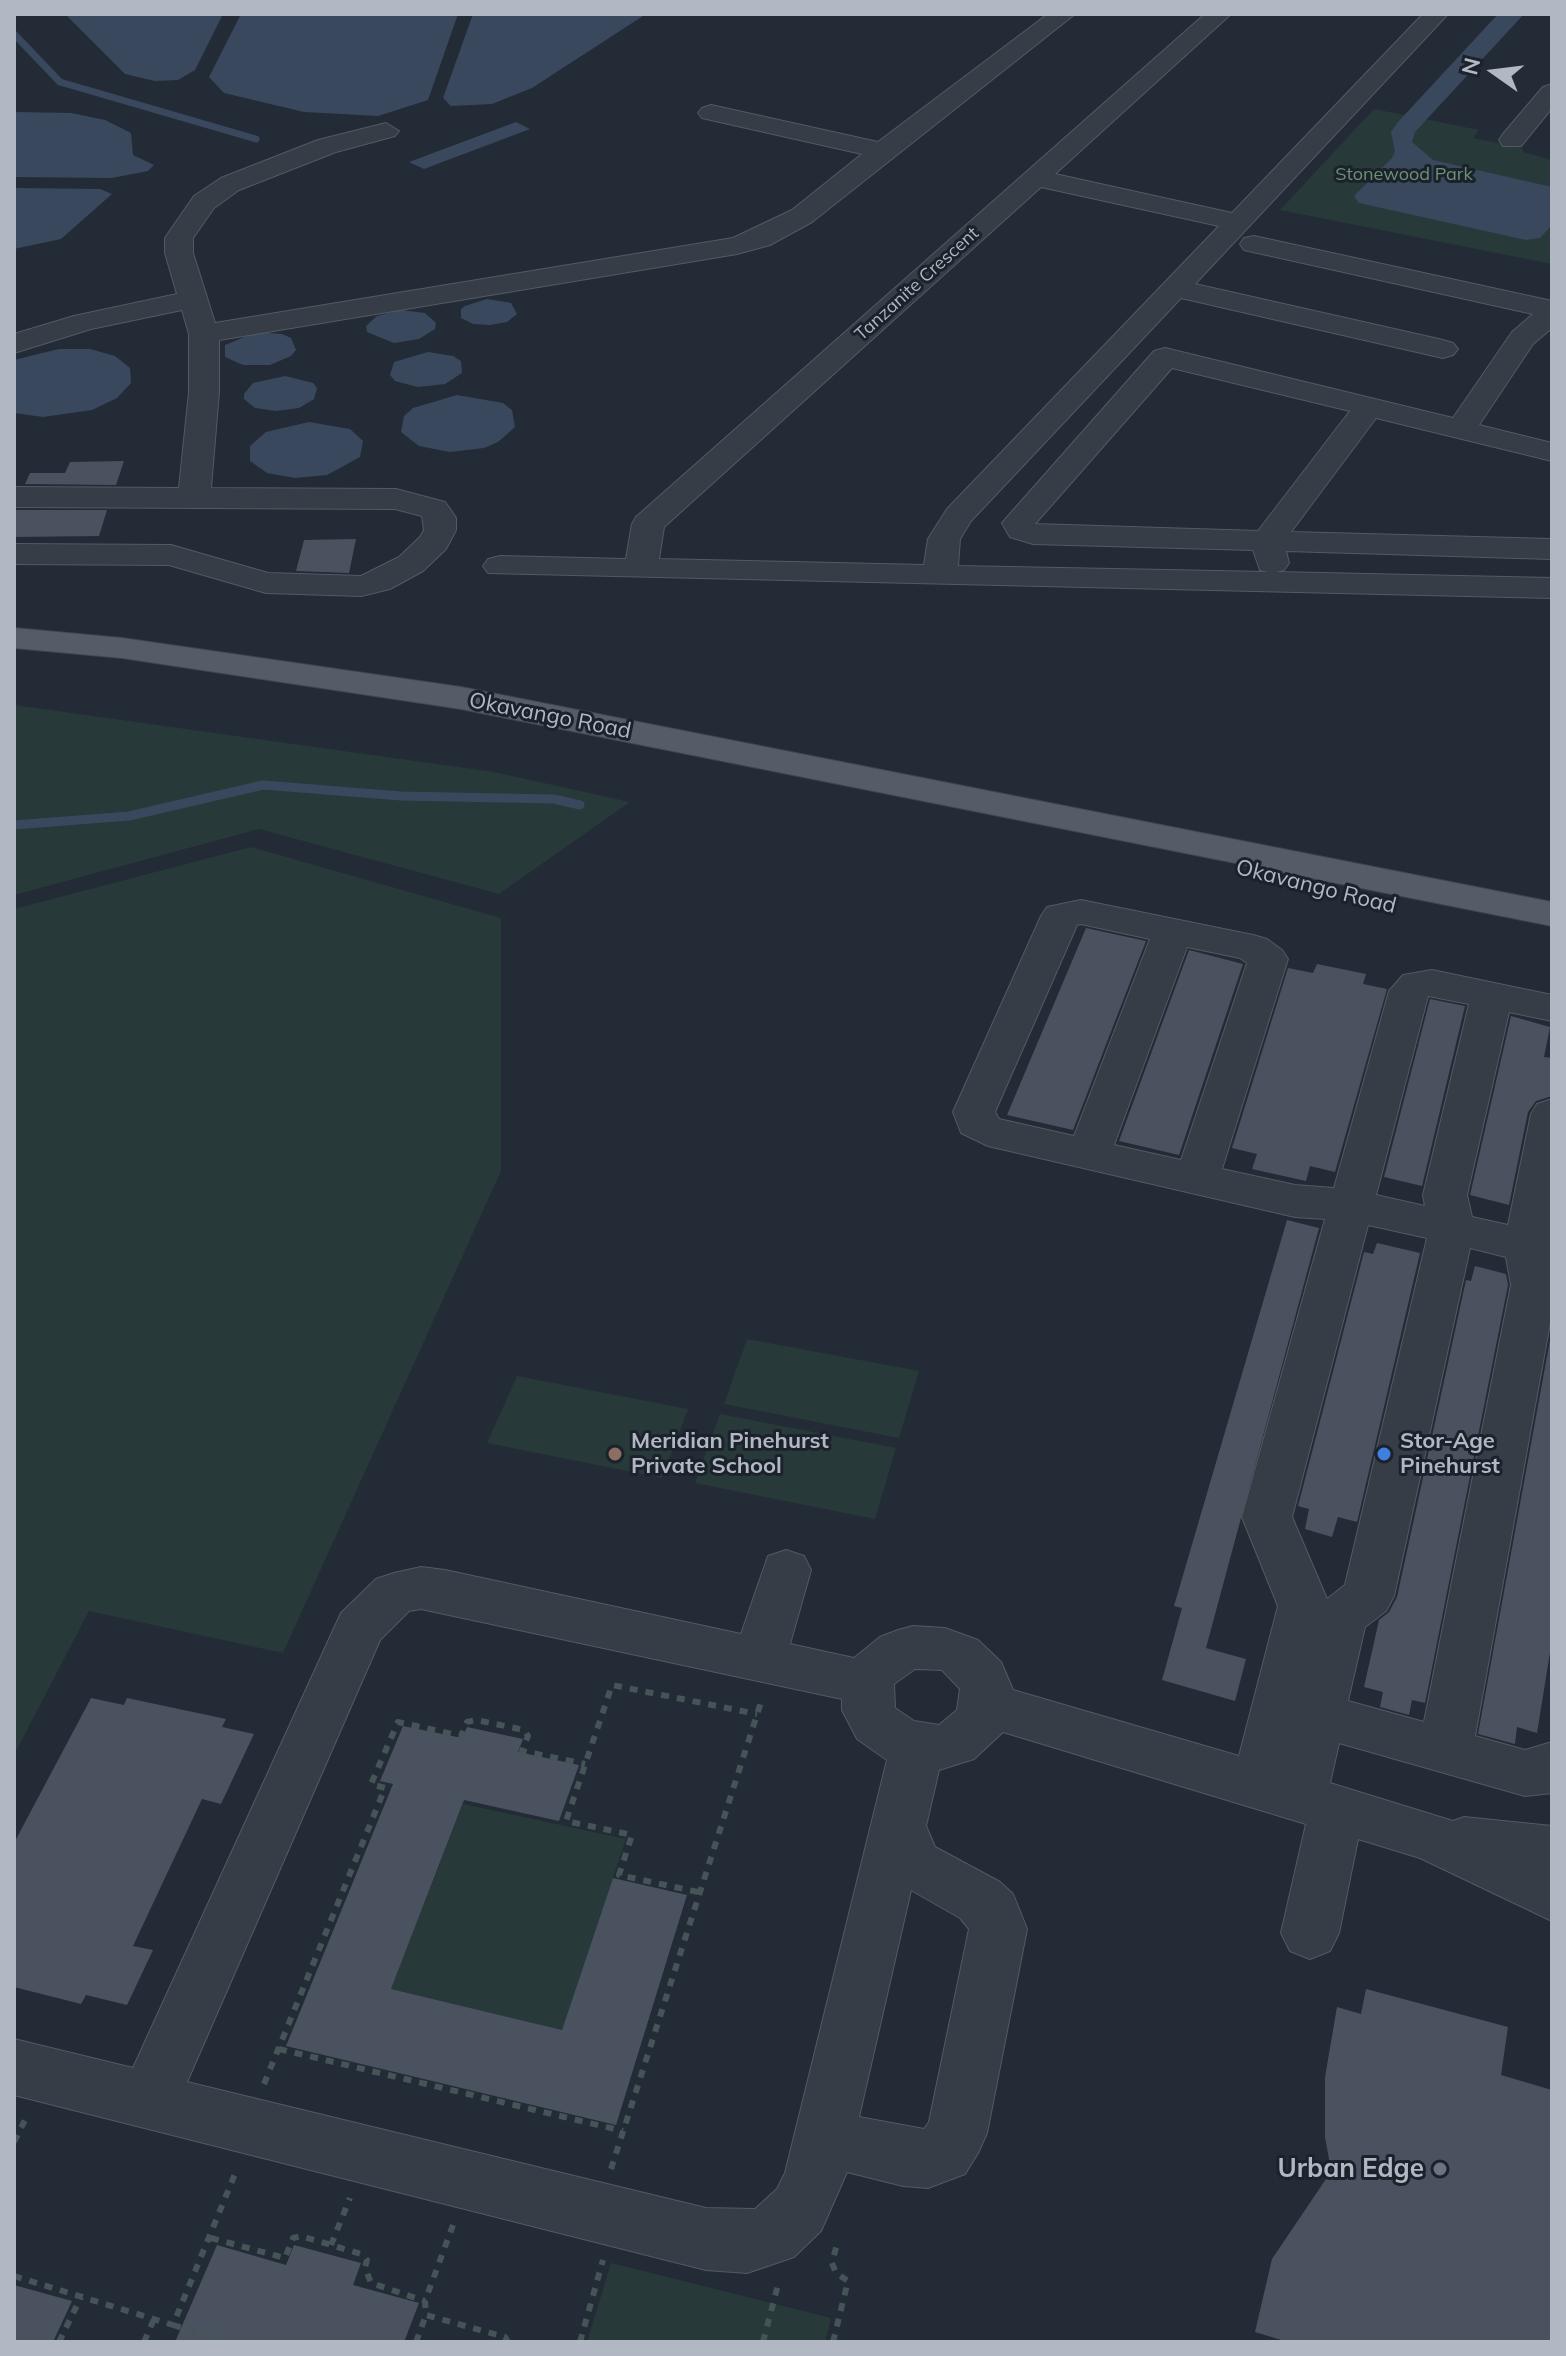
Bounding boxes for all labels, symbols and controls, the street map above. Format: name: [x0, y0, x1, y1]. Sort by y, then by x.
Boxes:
north arrow: [1454, 32, 1534, 112]
text: N: [1455, 55, 1486, 78]
park label: Stonewood Park: [1335, 164, 1473, 186]
street label: Tanzanite Crescent: [851, 223, 983, 345]
street label: Okavango Road: [467, 687, 633, 745]
street label: Okavango Road: [1233, 854, 1399, 920]
place label: Meridian Pinehurst Private School: [631, 1428, 829, 1480]
place label: Stor-Age Pinehurst: [1400, 1428, 1500, 1480]
marker: Meridian Pinehurst Private School: [606, 1445, 624, 1463]
marker: Stor-Age Pinehurst: [1375, 1445, 1393, 1463]
place label: Urban Edge: [1278, 2153, 1424, 2185]
marker: Urban Edge: [1431, 2160, 1449, 2178]

